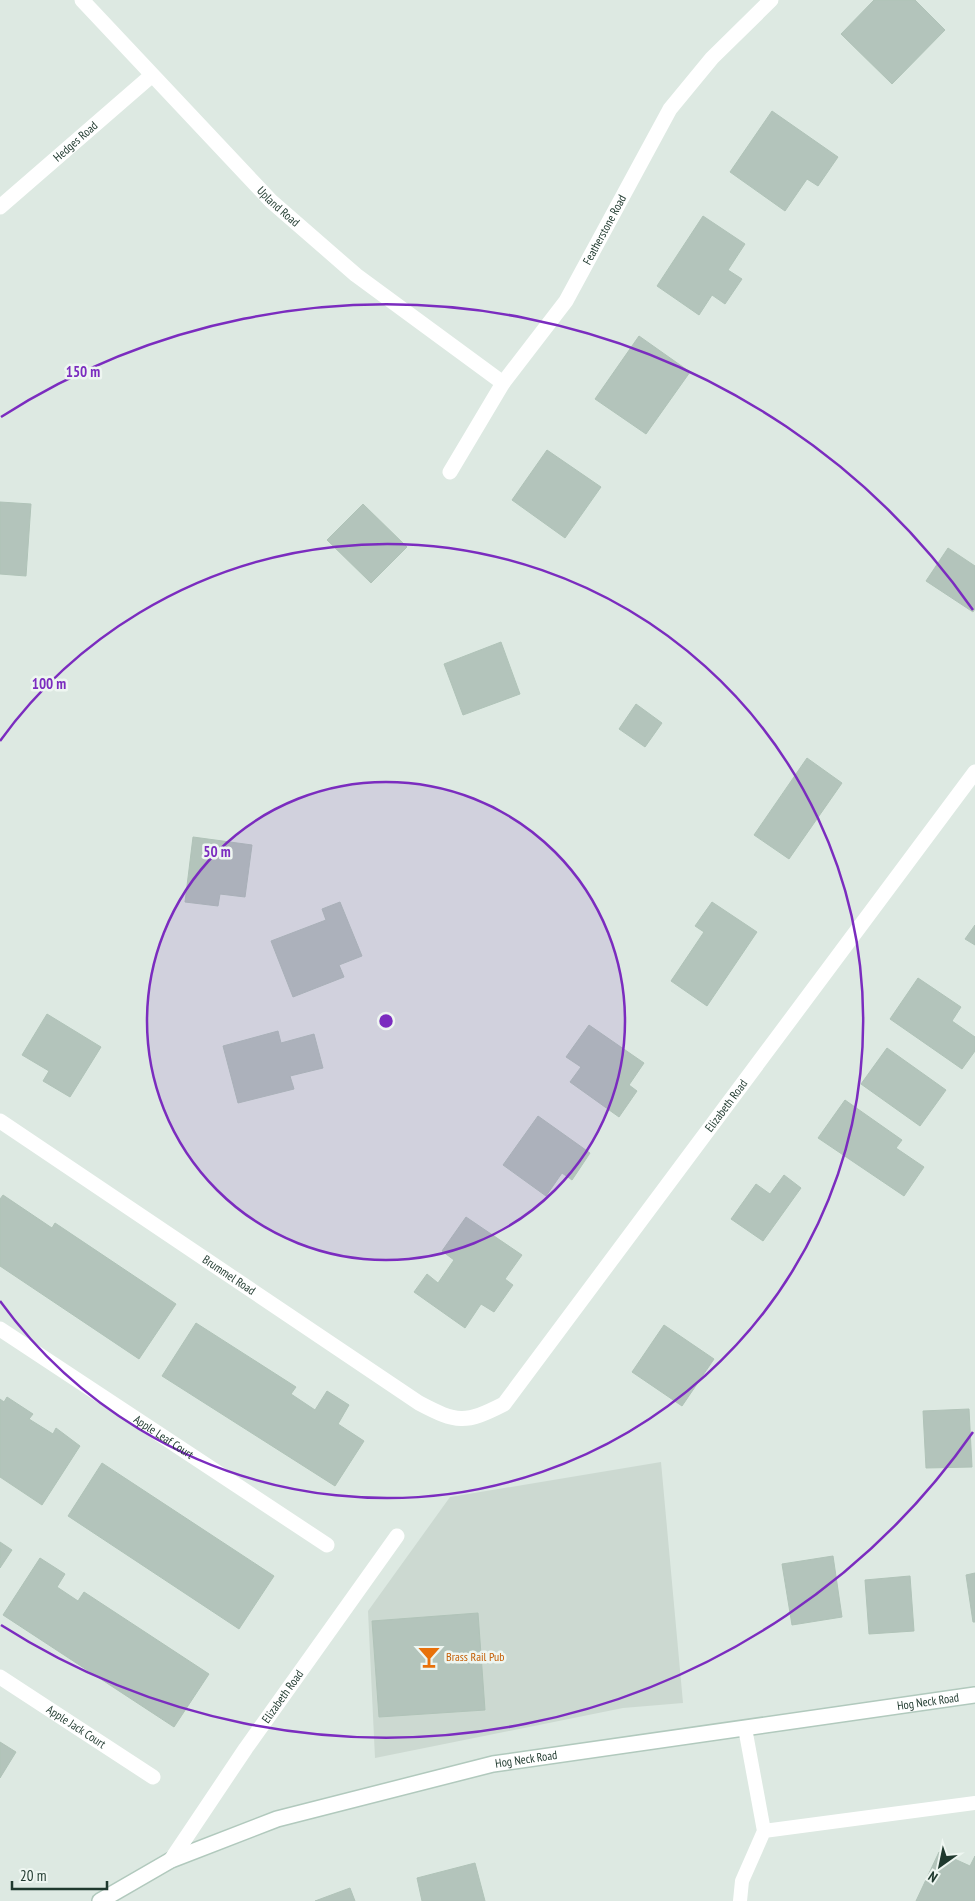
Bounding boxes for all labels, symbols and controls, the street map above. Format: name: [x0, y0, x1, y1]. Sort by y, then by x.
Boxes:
street label: Hedges Road: [50, 118, 100, 164]
street label: Upland Road: [254, 183, 303, 230]
street label: Featherstone Road: [579, 192, 629, 267]
text: 150 m: [66, 362, 100, 381]
text: 100 m: [32, 674, 66, 693]
text: 50 m: [203, 842, 231, 861]
centre of rings: [377, 1012, 395, 1030]
street label: Elizabeth Road: [701, 1076, 750, 1135]
street label: Brummel Road: [200, 1252, 259, 1298]
street label: Apple Leaf Court: [131, 1411, 197, 1462]
bar icon: Brass Rail Pub: [416, 1644, 442, 1670]
place label: Brass Rail Pub: [446, 1649, 504, 1664]
street label: Elizabeth Road: [258, 1667, 306, 1726]
street label: Hog Neck Road: [896, 1689, 960, 1713]
street label: Apple Jack Court: [44, 1702, 110, 1752]
street label: Hog Neck Road: [494, 1747, 558, 1771]
north arrow: [915, 1841, 965, 1891]
scale bar: [12, 1858, 108, 1890]
text: 20 m: [20, 1866, 46, 1885]
text: N: [925, 1867, 941, 1887]

